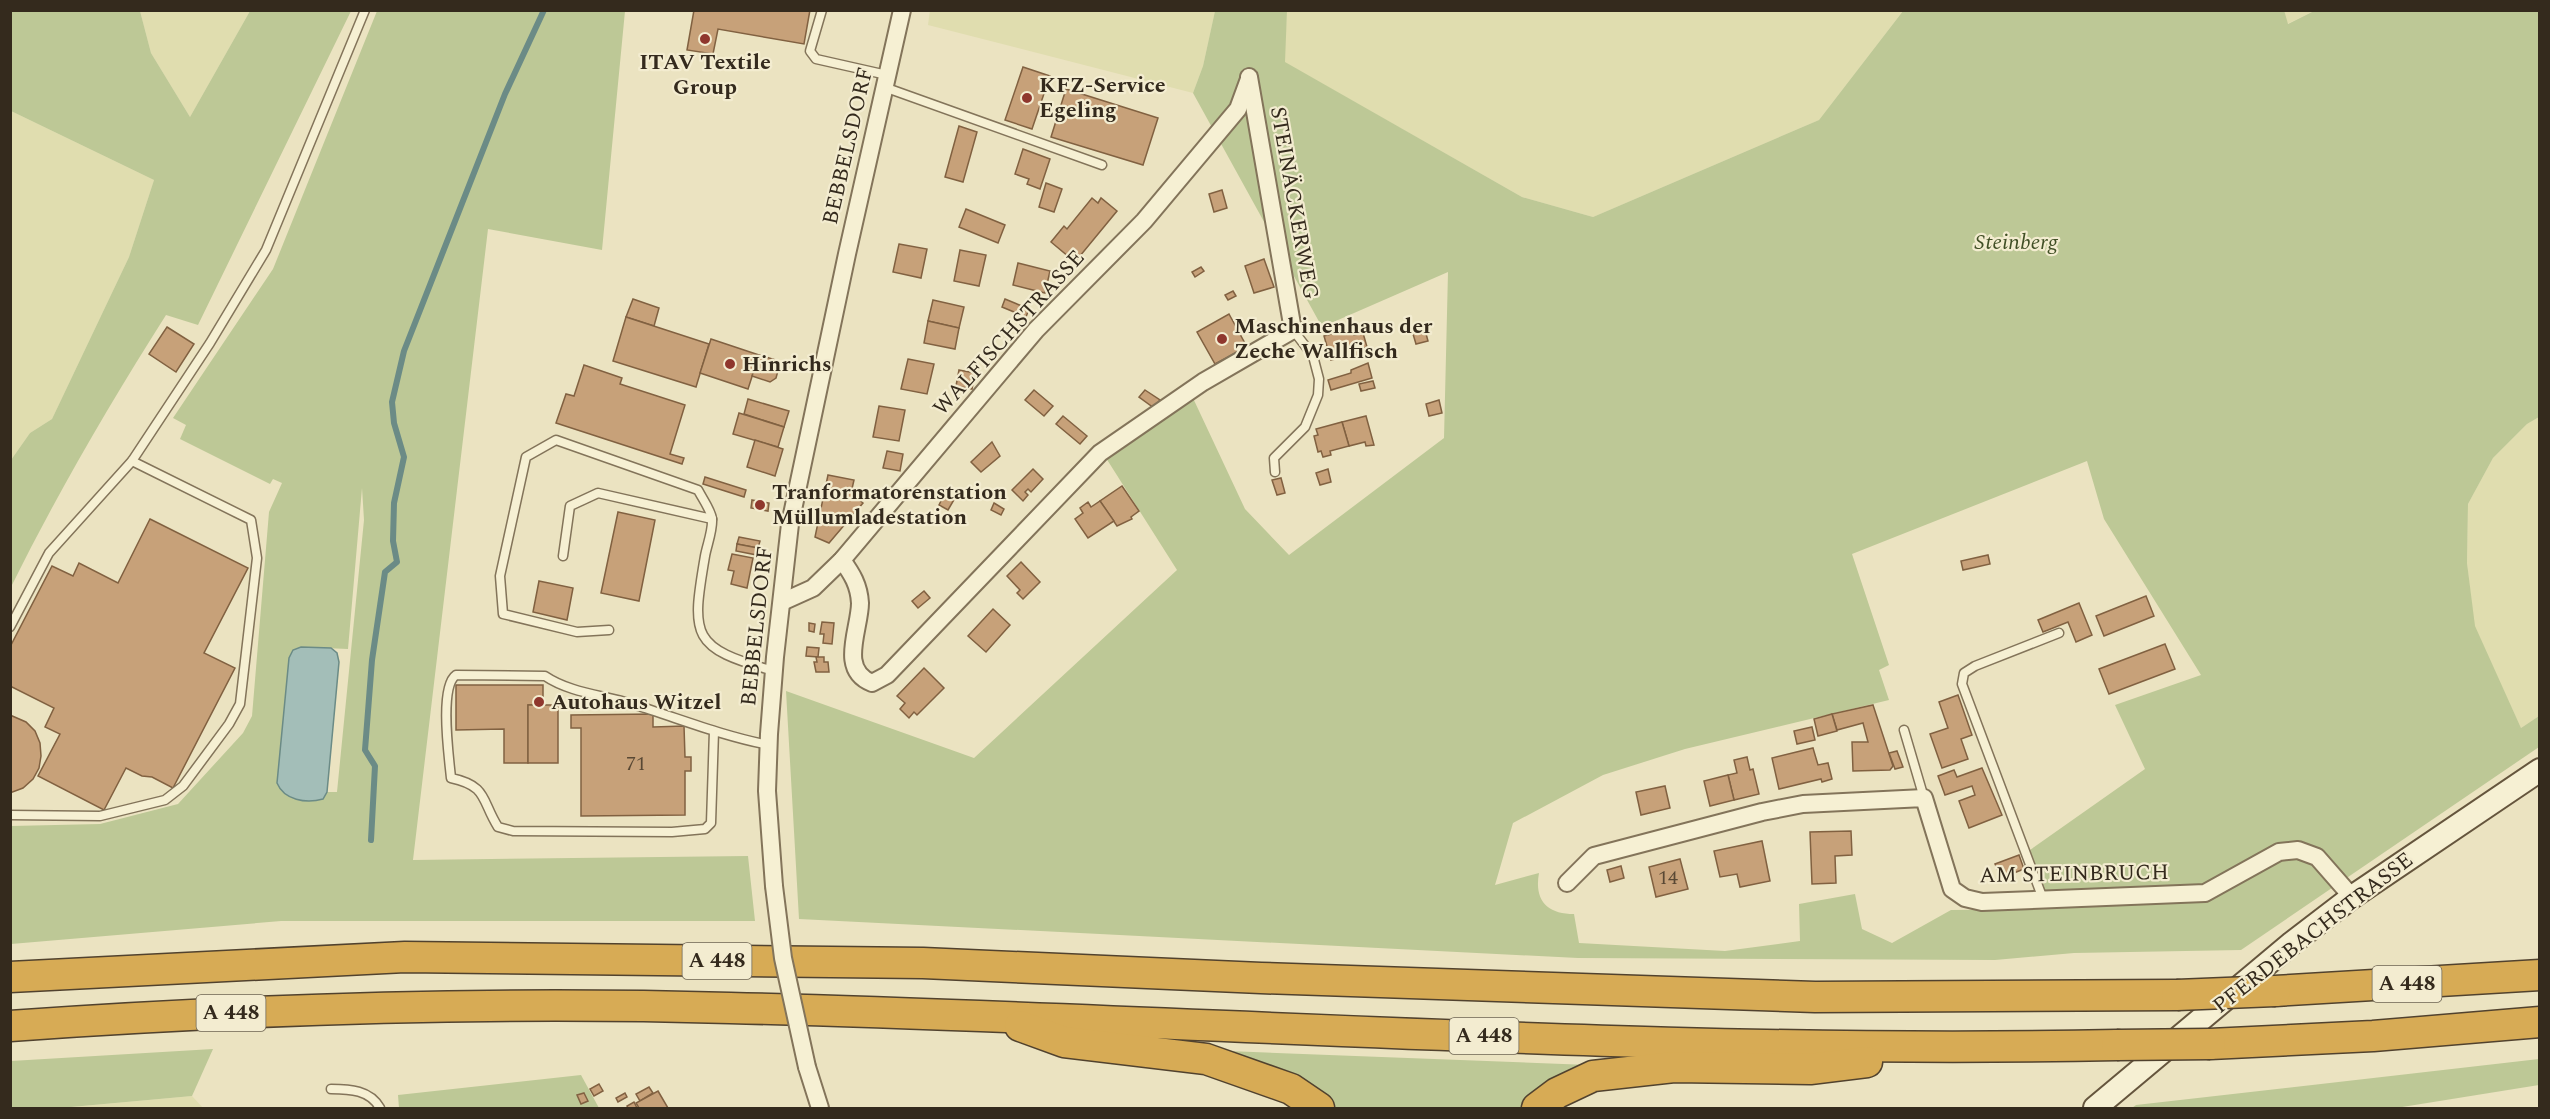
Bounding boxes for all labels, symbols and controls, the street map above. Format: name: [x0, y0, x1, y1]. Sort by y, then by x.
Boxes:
marker: ITAV Textile Group: [698, 32, 712, 46]
place label: ITAV Textile Group: [639, 46, 771, 104]
street label: BEBBELSDORF: [814, 64, 882, 228]
place label: KFZ-Service Egeling: [1039, 69, 1166, 127]
marker: KFZ-Service Egeling: [1020, 91, 1034, 105]
street label: STEINÄCKERWEG: [1261, 104, 1327, 302]
park label: Steinberg: [1975, 226, 2059, 259]
street label: WALFISCHSTRASSE: [925, 243, 1093, 423]
place label: Maschinenhaus der Zeche Wallfisch: [1234, 310, 1433, 368]
marker: Maschinenhaus der Zeche Wallfisch: [1215, 332, 1229, 346]
place label: Hinrichs: [742, 348, 832, 381]
marker: Hinrichs: [723, 357, 737, 371]
place label: Tranformatorenstation Müllumladestation: [772, 476, 1007, 534]
marker: Tranformatorenstation Müllumladestation: [753, 498, 767, 512]
street label: BEBBELSDORF: [732, 544, 782, 708]
place label: Autohaus Witzel: [551, 686, 721, 719]
marker: Autohaus Witzel: [532, 695, 546, 709]
house number: 71: [626, 749, 646, 779]
street label: PFERDEBACHSTRASSE: [2206, 844, 2420, 1022]
street label: AM STEINBRUCH: [1979, 856, 2169, 892]
house number: 14: [1658, 863, 1678, 893]
road number: A 448: [682, 943, 752, 979]
road number: A 448: [2372, 966, 2442, 1002]
road number: A 448: [196, 995, 266, 1031]
road number: A 448: [1450, 1018, 1518, 1054]

